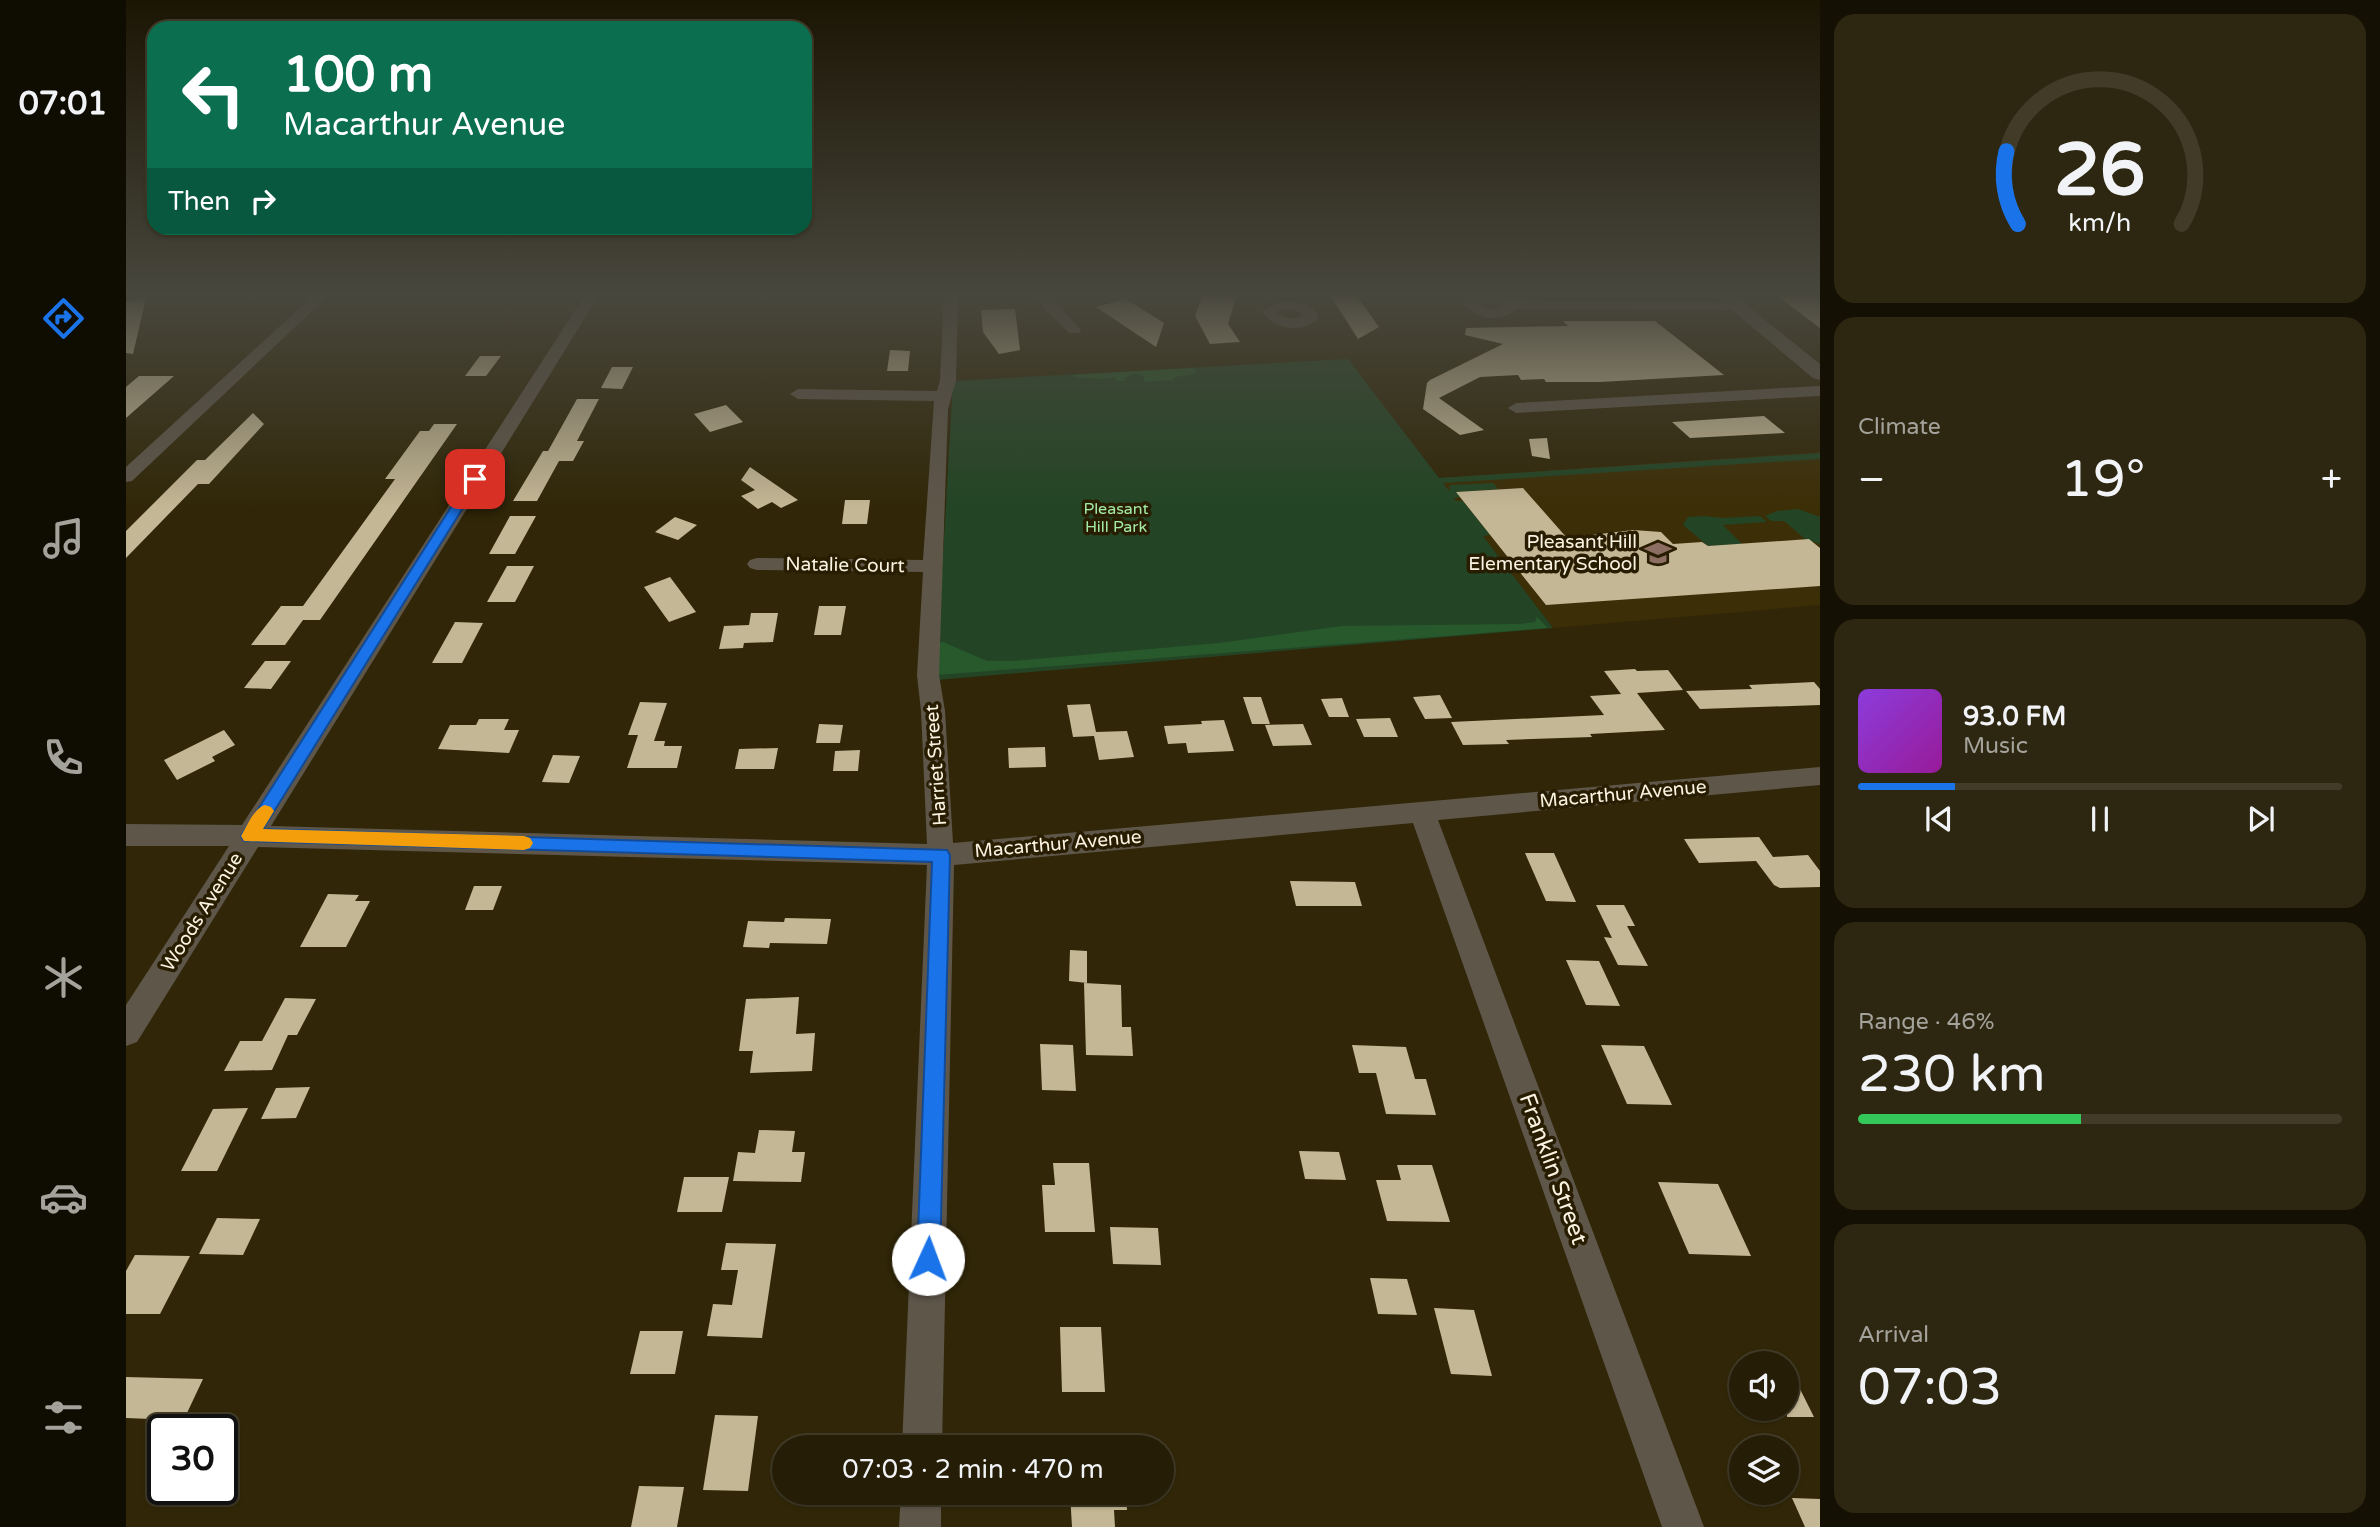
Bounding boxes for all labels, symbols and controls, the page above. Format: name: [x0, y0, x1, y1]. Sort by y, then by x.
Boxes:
text: 100 m: [283, 46, 433, 105]
icon: left: [168, 49, 259, 140]
text: 07:01: [19, 85, 107, 123]
text: Macarthur Avenue: [283, 106, 565, 144]
text: 26: [2054, 128, 2146, 216]
icon: right: [244, 182, 282, 220]
text: Then: [168, 186, 230, 217]
text: km/h: [2069, 208, 2131, 238]
icon: directions: [39, 294, 88, 343]
text: Climate: [1858, 413, 1941, 441]
text: 19°: [2060, 448, 2145, 511]
pin: [445, 449, 505, 509]
text: −: [1858, 457, 1885, 503]
text: +: [2321, 457, 2342, 503]
icon: arrive: [456, 460, 494, 498]
park label: Pleasant Hill Park: [1083, 499, 1149, 537]
icon: music: [39, 514, 88, 563]
place label: Pleasant Hill Elementary School: [1468, 531, 1637, 575]
school or university icon: Pleasant Hill Elementary School: [1643, 538, 1673, 568]
street label: Natalie Court: [785, 553, 905, 577]
text: 93.0 FM: [1963, 701, 2066, 732]
street label: Harriet Street: [921, 704, 951, 826]
text: Music: [1963, 732, 2028, 760]
icon: phone: [39, 733, 88, 782]
street label: Macarthur Avenue: [1539, 776, 1707, 812]
icon: previous: [1920, 800, 1958, 838]
icon: pause: [2081, 800, 2119, 838]
icon: next: [2242, 800, 2280, 838]
street label: Macarthur Avenue: [974, 826, 1142, 862]
street label: Woods Avenue: [157, 849, 247, 975]
icon: climate: [39, 953, 88, 1002]
text: Range · 46%: [1858, 1008, 1994, 1036]
text: 230 km: [1858, 1043, 2046, 1106]
street label: Franklin Street: [1513, 1090, 1593, 1249]
icon: car: [39, 1173, 88, 1222]
position arrow: [891, 1222, 965, 1296]
text: Arrival: [1858, 1321, 1929, 1349]
map controls: [1729, 1351, 1799, 1505]
button: sound: [1729, 1351, 1799, 1421]
text: 07:03: [1858, 1356, 2002, 1419]
icon: filters: [39, 1393, 88, 1442]
speed limit sign: 30: [147, 1414, 238, 1505]
button: layers: [1729, 1435, 1799, 1505]
text: 07:03 · 2 min · 470 m: [842, 1454, 1104, 1485]

